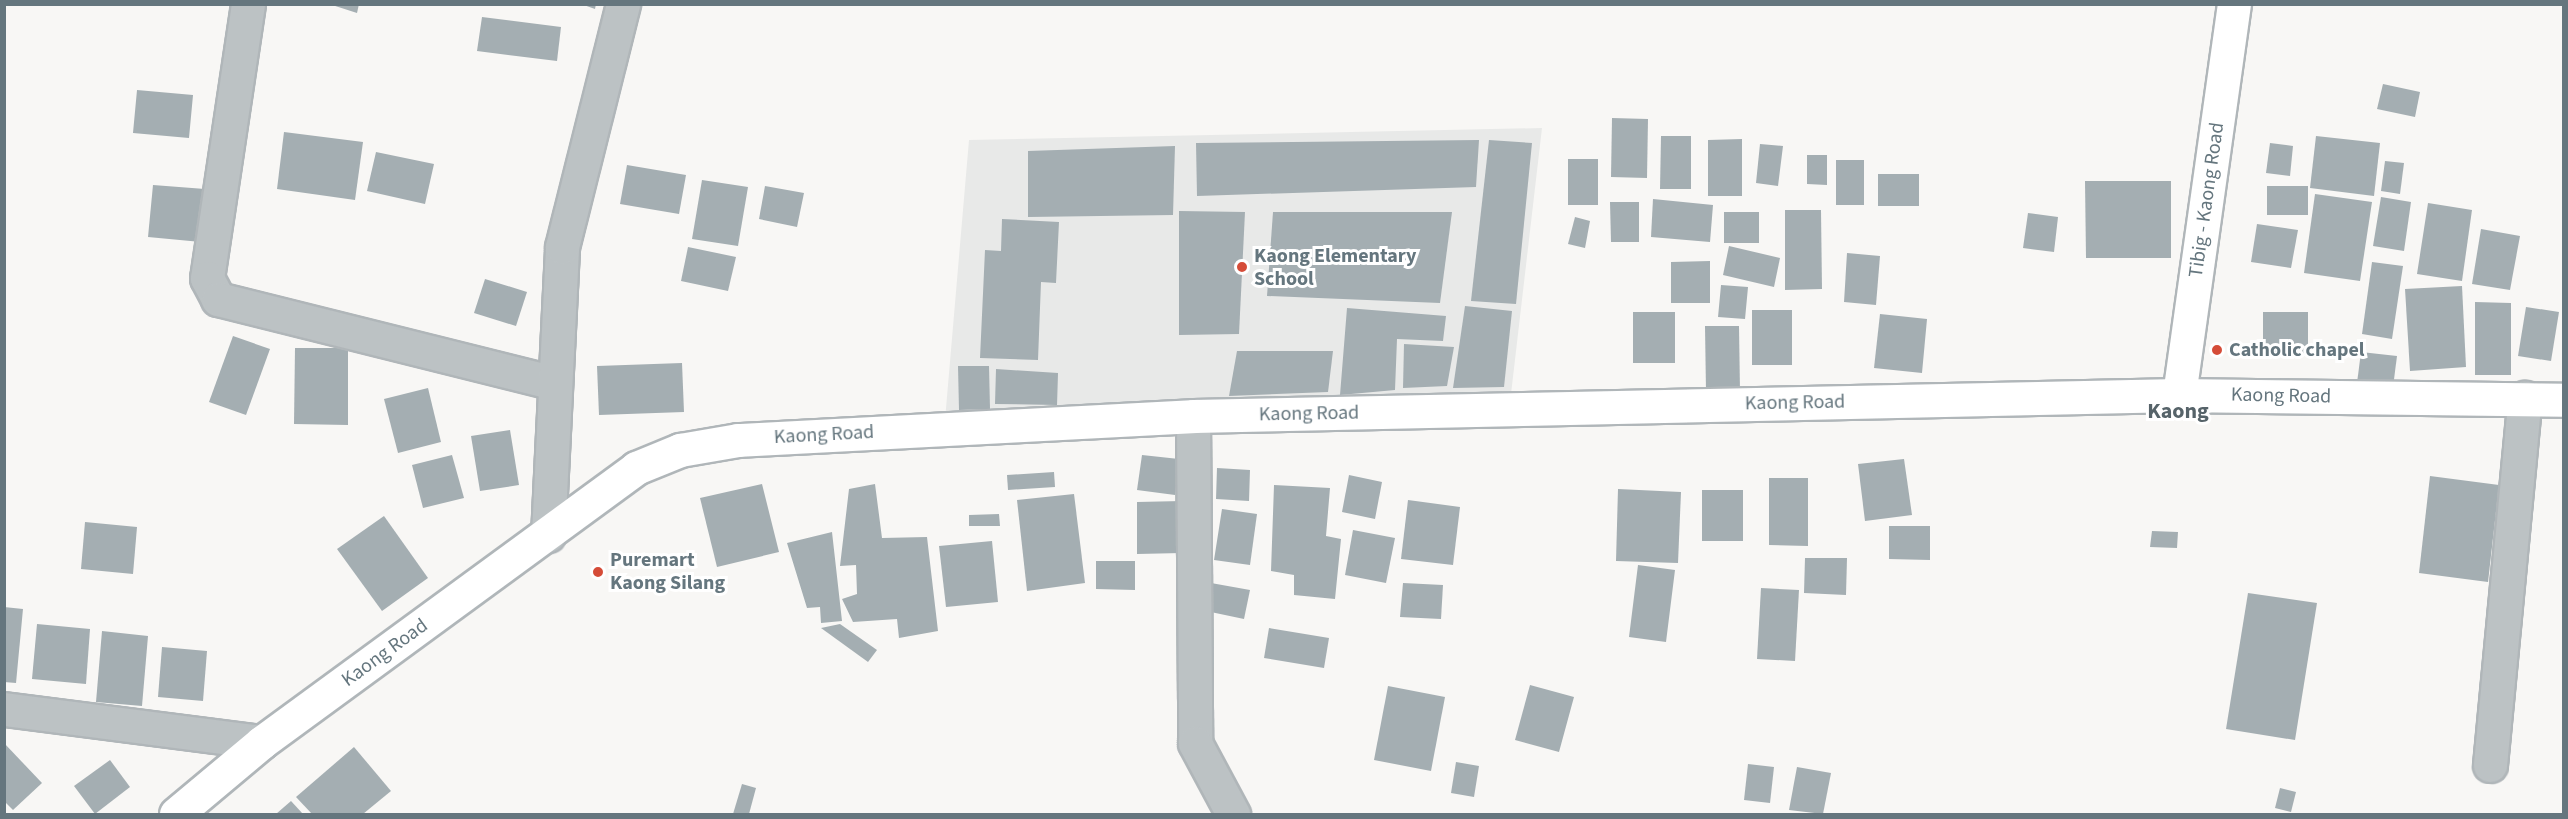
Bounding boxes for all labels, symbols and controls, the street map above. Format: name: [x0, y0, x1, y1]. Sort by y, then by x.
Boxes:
street label: Tibig - Kaong Road: [2184, 121, 2230, 279]
place label: Kaong Elementary School: [1254, 244, 1416, 291]
marker: Kaong Elementary School: [1235, 260, 1249, 274]
place label: Catholic chapel: [2229, 338, 2364, 362]
marker: Catholic chapel: [2210, 343, 2224, 357]
street label: Kaong Road: [2231, 383, 2331, 409]
street label: Kaong Road: [1745, 390, 1845, 416]
district label: Kaong: [2147, 399, 2209, 425]
street label: Kaong Road: [1259, 401, 1359, 427]
street label: Kaong Road: [773, 420, 875, 450]
place label: Puremart Kaong Silang: [610, 548, 725, 595]
marker: Puremart Kaong Silang: [591, 565, 605, 579]
street label: Kaong Road: [337, 614, 433, 692]

